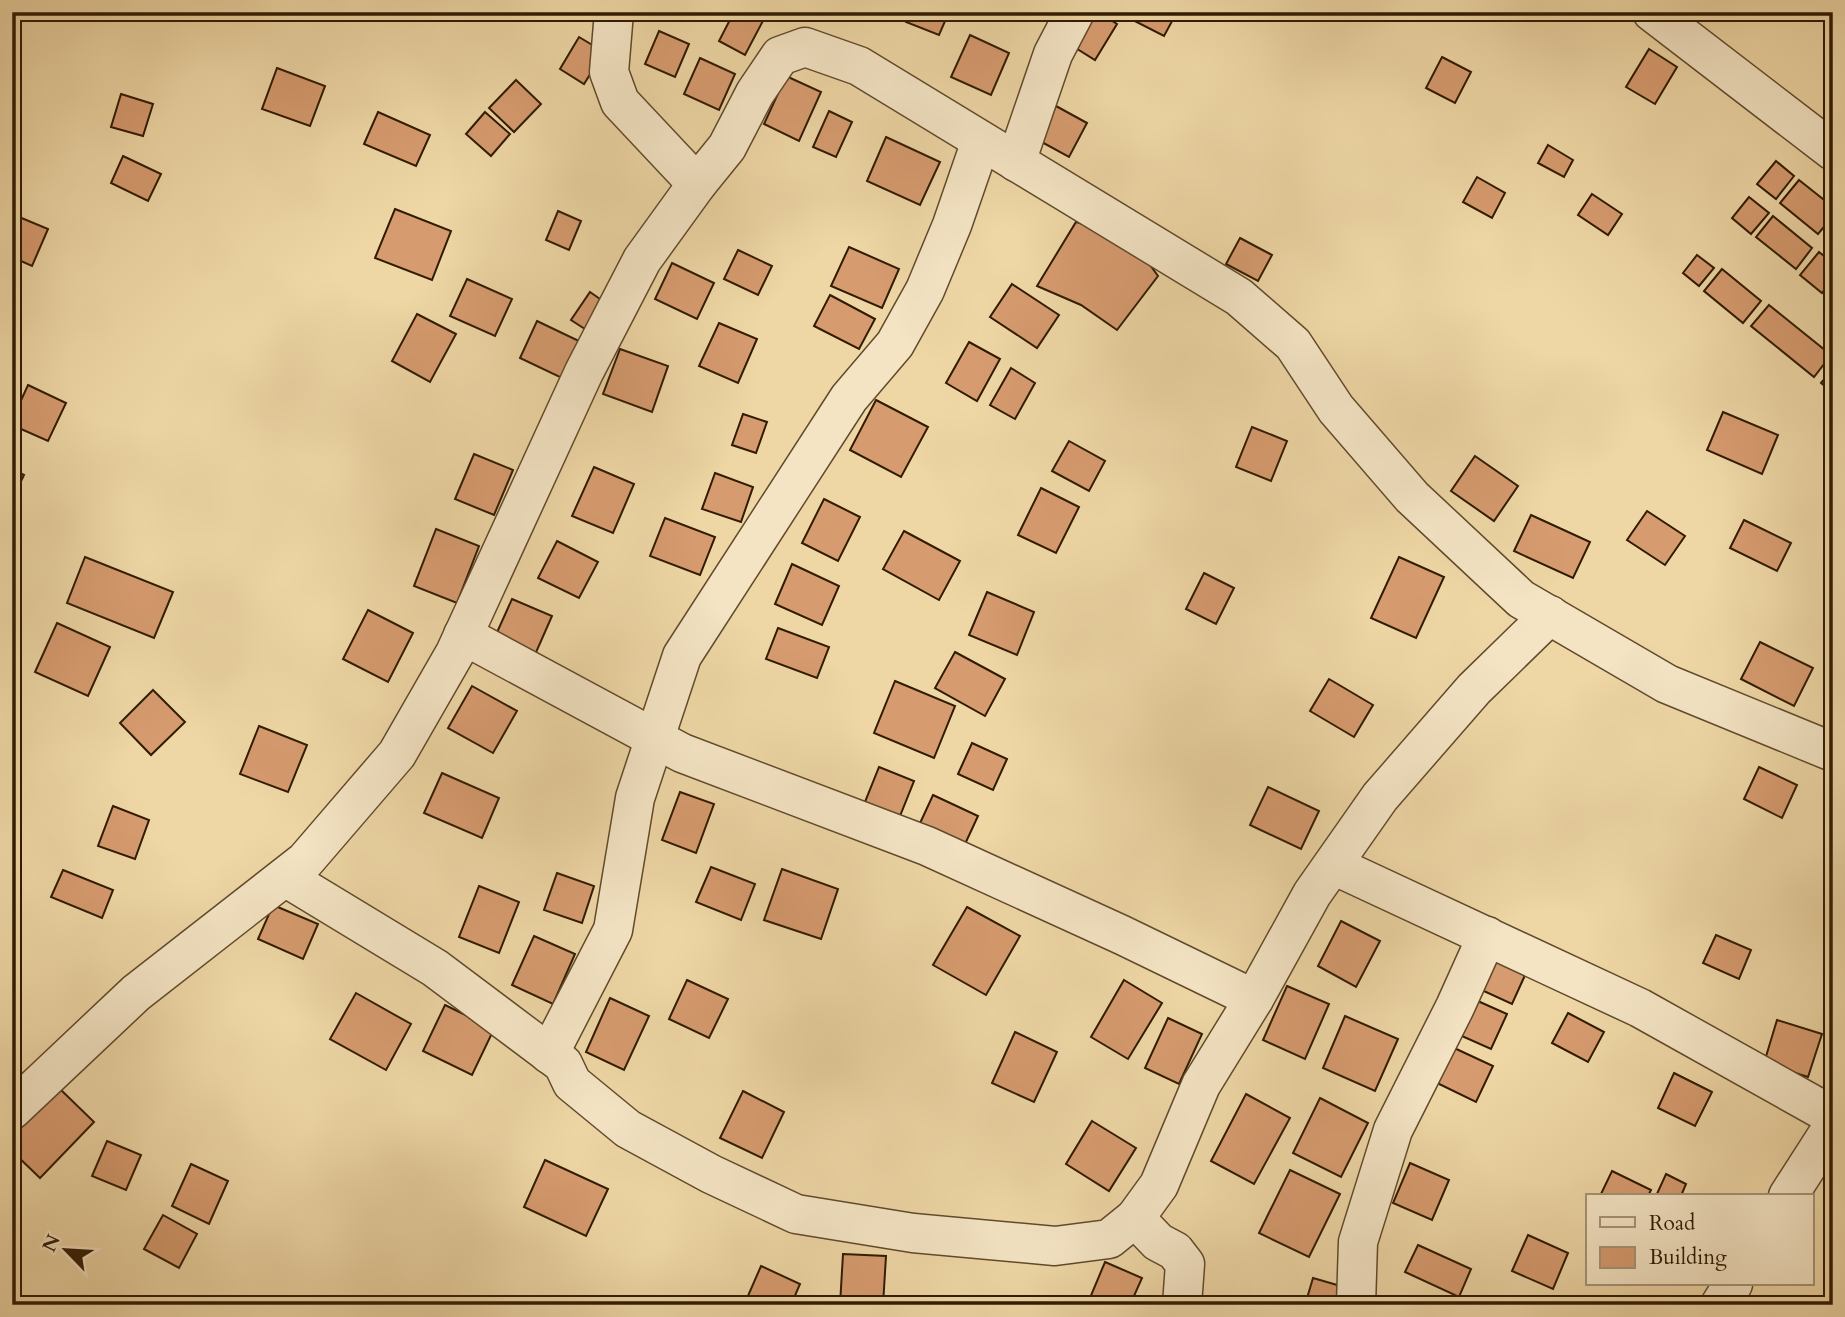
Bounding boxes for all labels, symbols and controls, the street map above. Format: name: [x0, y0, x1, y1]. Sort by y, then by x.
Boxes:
legend: [1586, 1194, 1814, 1286]
text: Road: [1649, 1209, 1695, 1238]
north arrow: [32, 1216, 102, 1286]
text: N: [36, 1230, 67, 1256]
text: Building: [1649, 1243, 1727, 1272]

